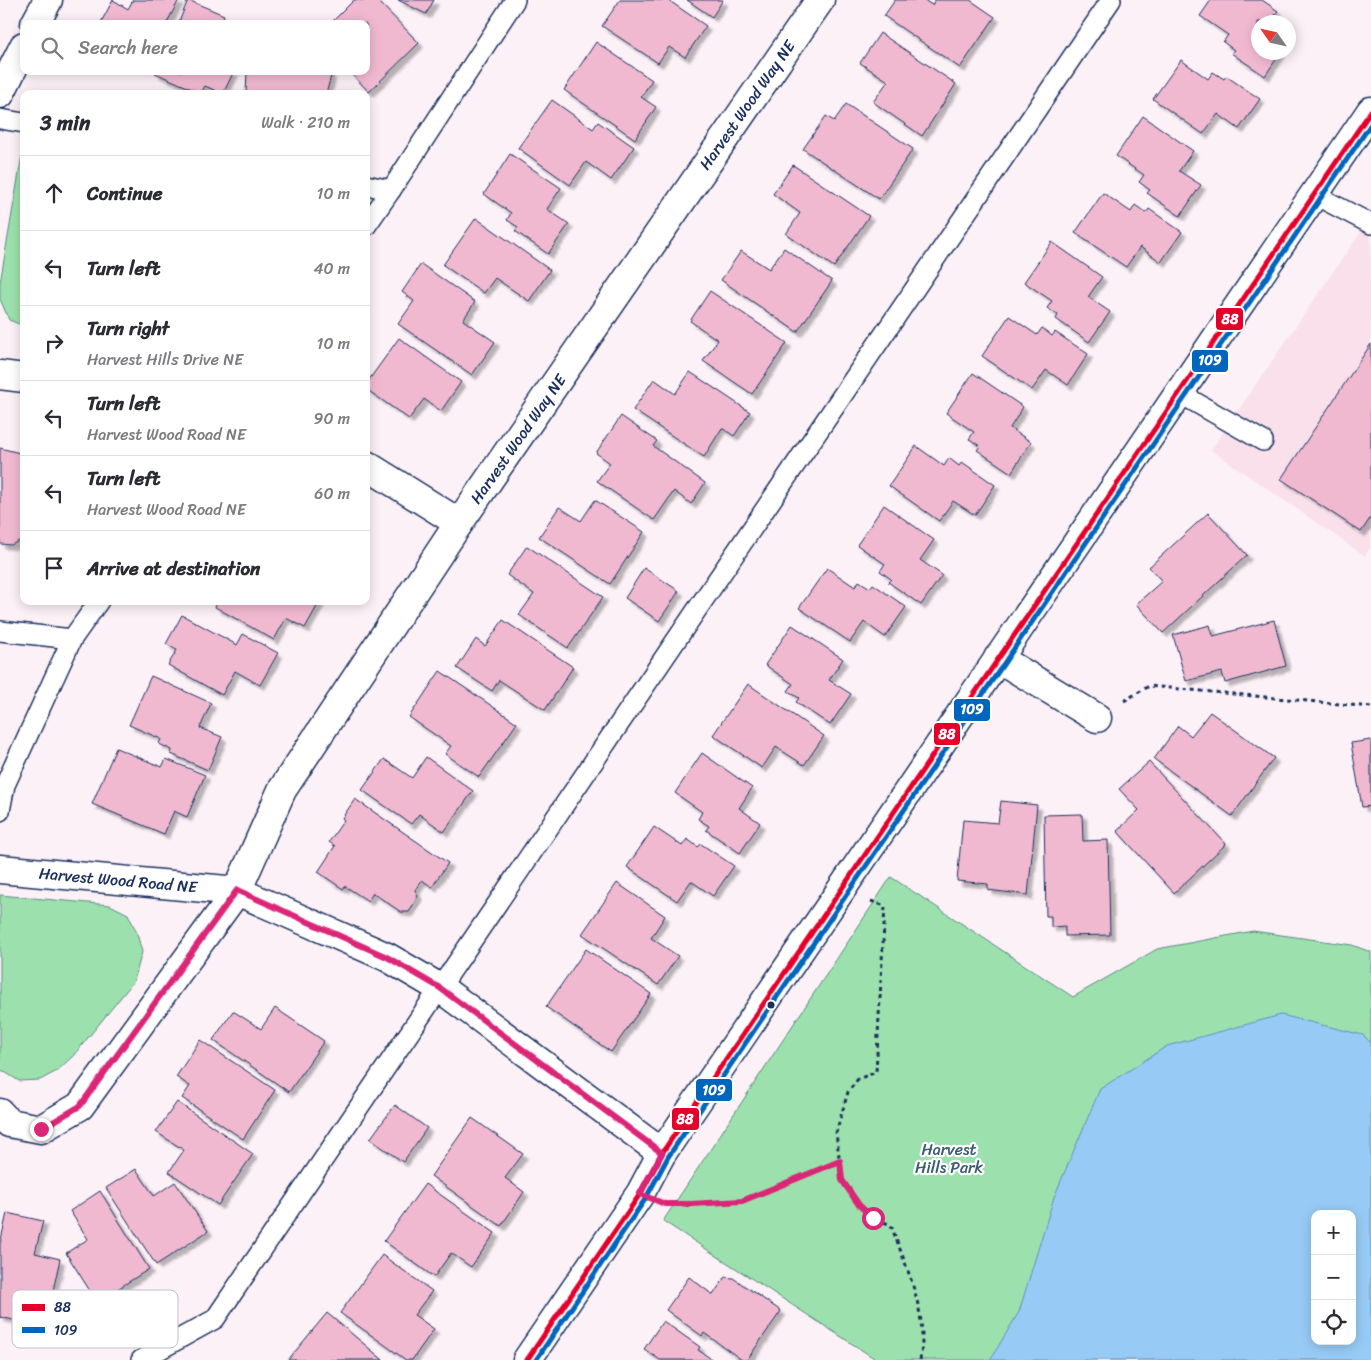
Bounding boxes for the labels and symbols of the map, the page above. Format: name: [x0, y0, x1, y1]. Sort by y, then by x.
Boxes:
north arrow: [1251, 15, 1296, 60]
street label: Harvest Wood Way NE: [691, 33, 803, 176]
line badge: 88: [1215, 307, 1244, 331]
text: 88: [1221, 307, 1239, 332]
text: 109: [1198, 348, 1222, 373]
line badge: 109: [1191, 349, 1229, 373]
street label: Harvest Wood Way NE: [462, 367, 574, 510]
text: 109: [960, 697, 984, 722]
line badge: 109: [953, 698, 991, 722]
line badge: 88: [933, 722, 961, 746]
text: 88: [938, 722, 956, 747]
street label: Harvest Wood Road NE: [38, 859, 200, 901]
unlabelled marker: [766, 1000, 776, 1010]
line badge: 109: [695, 1078, 733, 1102]
text: 109: [702, 1078, 726, 1103]
line badge: 88: [671, 1107, 700, 1131]
text: 88: [676, 1107, 694, 1132]
route end: [30, 1118, 53, 1141]
park label: Harvest Hills Park: [915, 1135, 984, 1182]
route start: [862, 1207, 885, 1230]
legend: [12, 1290, 178, 1348]
text: 88: [54, 1295, 71, 1320]
text: 109: [54, 1318, 78, 1343]

